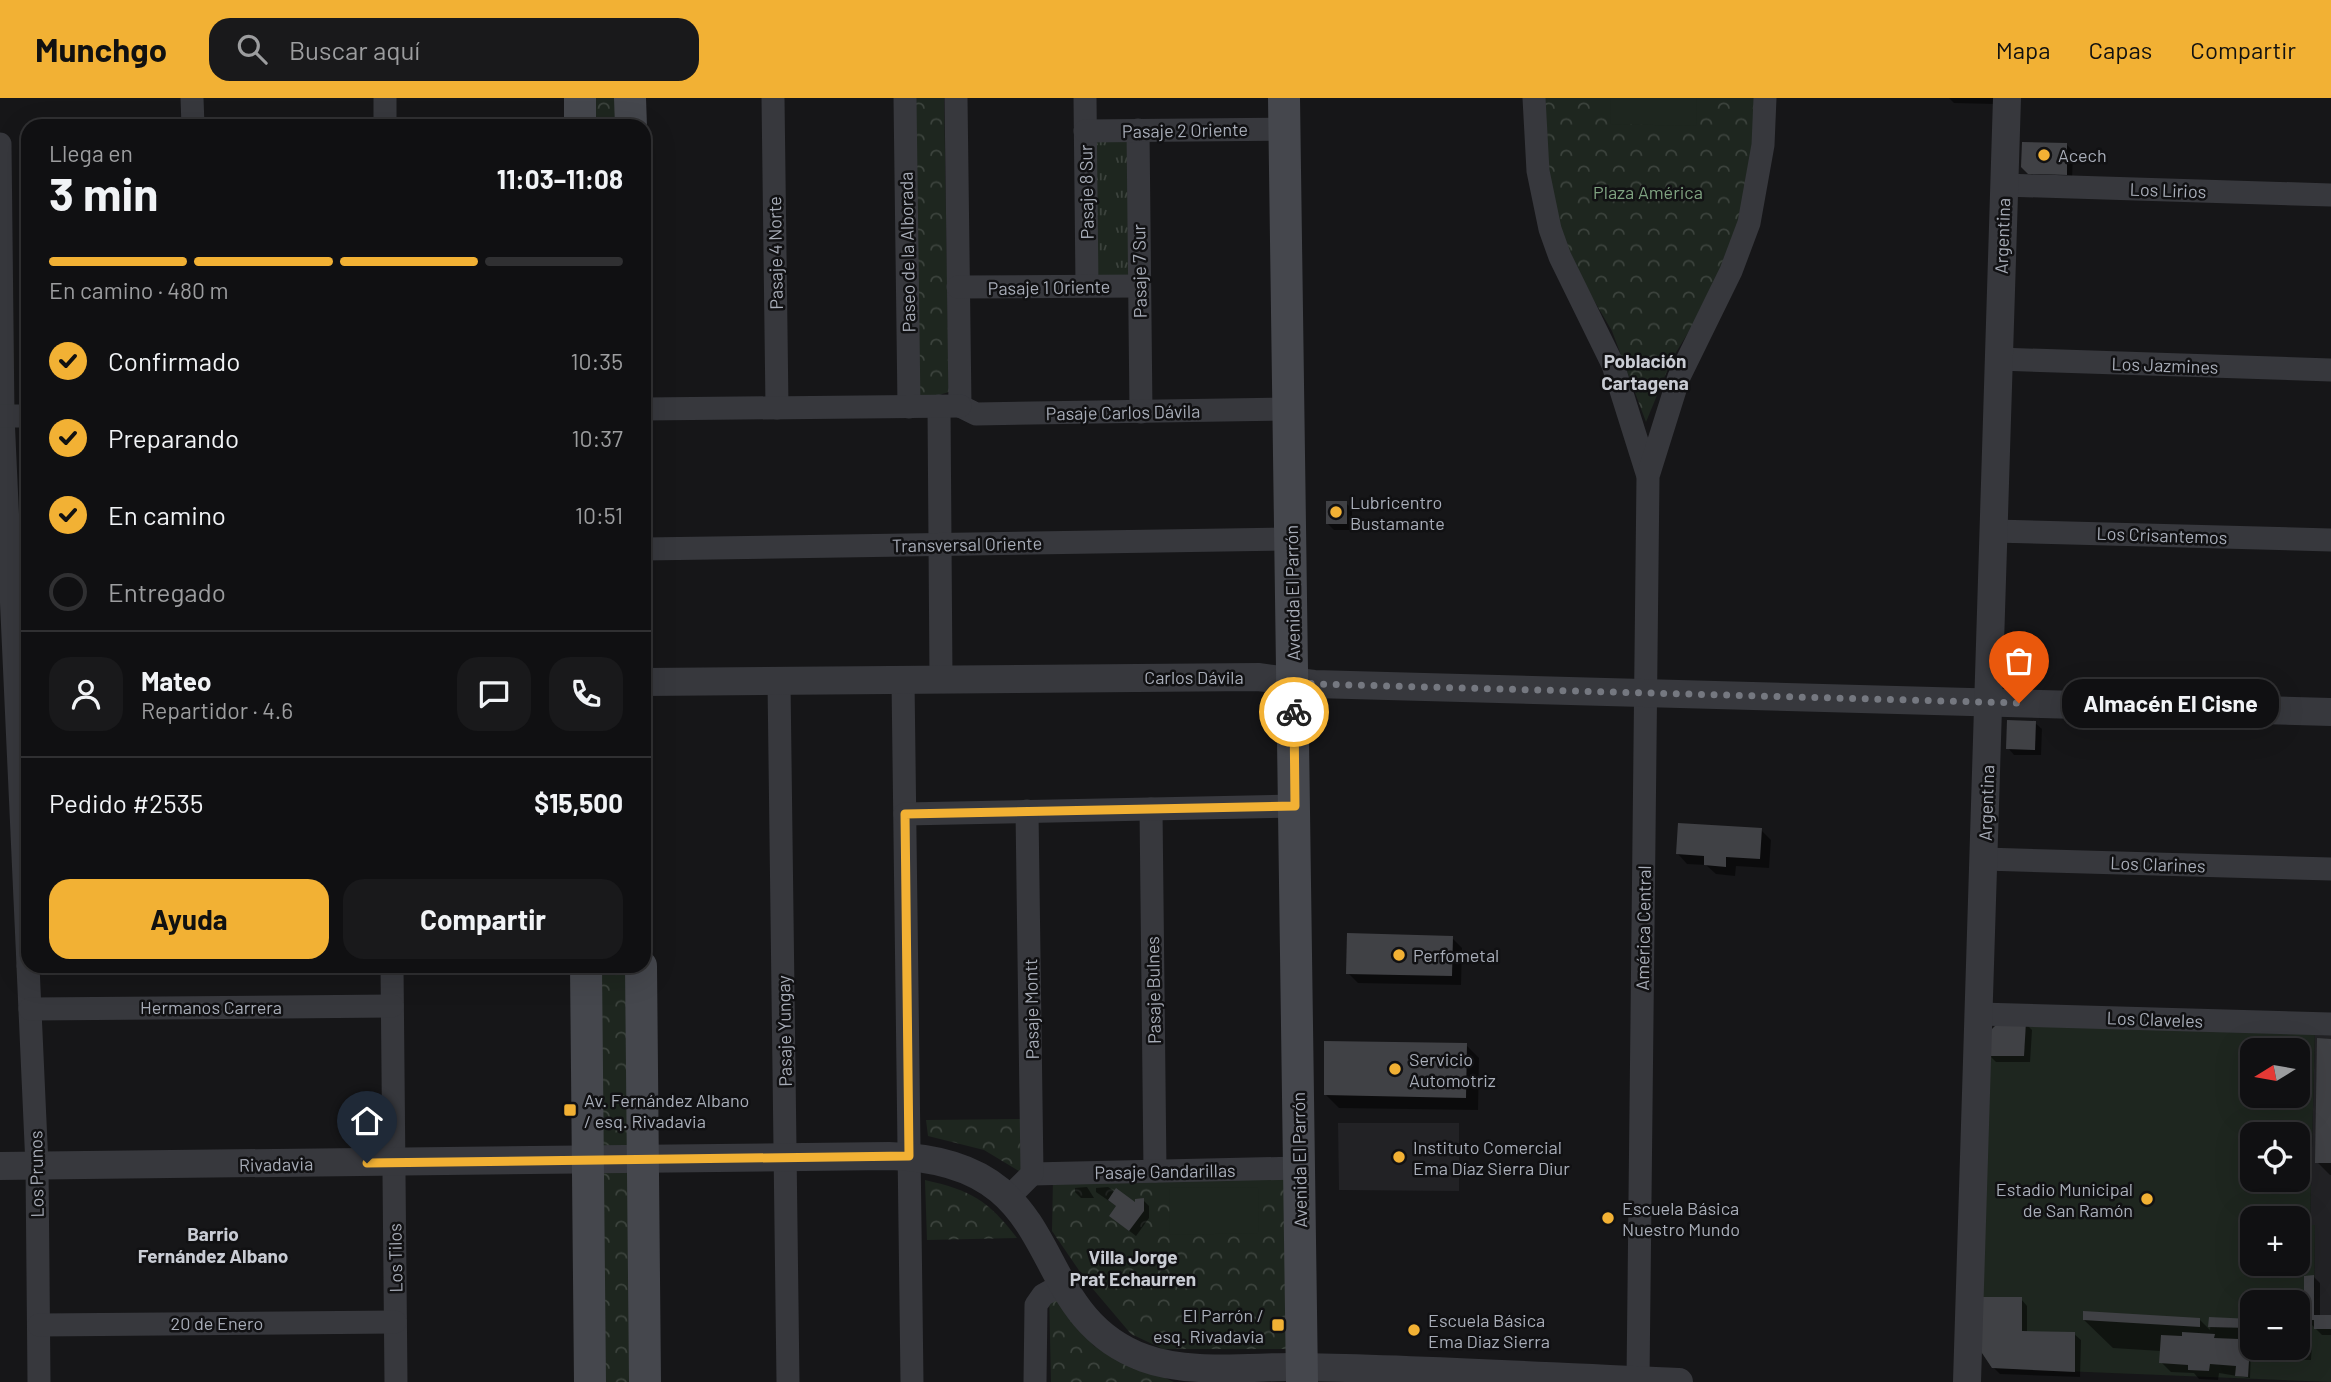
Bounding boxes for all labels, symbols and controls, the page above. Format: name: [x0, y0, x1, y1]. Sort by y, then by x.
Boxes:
search box: [209, 18, 699, 81]
text: Munchgo: [35, 29, 167, 69]
icon: search: [233, 30, 271, 68]
text: Buscar aquí: [289, 34, 420, 65]
text: Mapa: [1996, 35, 2051, 64]
text: Capas: [2089, 35, 2152, 64]
text: Compartir: [2190, 35, 2296, 64]
street label: Pasaje 2 Oriente: [1122, 118, 1248, 142]
text: Llega en: [49, 139, 133, 167]
street label: Pasaje 8 Sur: [1074, 144, 1098, 240]
place label: Acech: [2058, 144, 2107, 166]
marker: Acech: [2036, 147, 2052, 163]
text: 11:03–11:08: [497, 163, 623, 194]
text: 3 min: [49, 165, 158, 220]
street label: Paseo de la Alborada: [895, 171, 919, 333]
street label: Los Lirios: [2129, 178, 2207, 202]
park label: Plaza América: [1593, 181, 1703, 203]
street label: Pasaje 4 Norte: [763, 196, 787, 310]
street label: Argentina: [1990, 198, 2014, 274]
street label: Pasaje 7 Sur: [1127, 223, 1151, 318]
street label: Pasaje 1 Oriente: [987, 275, 1111, 299]
text: En camino · 480 m: [49, 276, 229, 304]
icon: check: [49, 342, 87, 380]
text: Confirmado: [108, 345, 240, 376]
text: 10:35: [570, 347, 623, 375]
district label: Población Cartagena: [1601, 349, 1689, 394]
street label: Los Jazmines: [2111, 352, 2219, 378]
street label: Pasaje Carlos Dávila: [1046, 400, 1200, 424]
icon: check: [49, 419, 87, 457]
text: Preparando: [108, 422, 239, 453]
text: 10:37: [571, 424, 623, 452]
place label: Lubricentro Bustamante: [1350, 491, 1445, 534]
icon: check: [49, 496, 87, 534]
text: En camino: [108, 499, 226, 530]
text: 10:51: [575, 501, 623, 529]
marker: Lubricentro Bustamante: [1328, 504, 1344, 520]
street label: Los Crisantemos: [2096, 522, 2228, 548]
street label: Avenida El Parrón: [1280, 525, 1304, 661]
street label: Transversal Oriente: [892, 532, 1042, 556]
text: Entregado: [108, 576, 226, 607]
pin: [1989, 631, 2049, 703]
icon: bag: [2000, 642, 2038, 680]
button: person: [49, 657, 123, 731]
button: chat: [457, 657, 531, 731]
button: phone: [549, 657, 623, 731]
text: Mateo: [141, 665, 211, 696]
street label: Carlos Dávila: [1144, 666, 1244, 688]
courier: [1259, 677, 1329, 747]
callout: Almacén El Cisne: [2061, 678, 2278, 728]
text: Almacén El Cisne: [2083, 689, 2258, 717]
icon: bike: [1275, 693, 1313, 731]
text: Repartidor · 4.6: [141, 696, 293, 724]
street label: Argentina: [1974, 765, 1998, 841]
text: Pedido #2535: [49, 787, 203, 818]
text: $15,500: [534, 787, 623, 818]
street label: Los Clarines: [2110, 851, 2206, 877]
street label: América Central: [1631, 865, 1655, 991]
button: Ayuda: [49, 879, 329, 959]
button: Compartir: [343, 879, 623, 959]
street label: Pasaje Bulnes: [1141, 936, 1165, 1044]
place label: Perfometal: [1413, 944, 1499, 966]
marker: Perfometal: [1391, 947, 1407, 963]
street label: Pasaje Montt: [1019, 958, 1043, 1060]
street label: Pasaje Yungay: [772, 975, 796, 1087]
street label: Hermanos Carrera: [140, 996, 282, 1018]
street label: Los Claveles: [2106, 1006, 2204, 1032]
north arrow: [2240, 1038, 2310, 1108]
map controls: [2240, 1038, 2310, 1360]
place label: Servicio Automotriz: [1409, 1048, 1496, 1091]
marker: Servicio Automotriz: [1387, 1061, 1403, 1077]
place label: Av. Fernández Albano / esq. Rivadavia: [584, 1089, 749, 1132]
pin: [337, 1091, 397, 1163]
street label: Avenida El Parrón: [1287, 1092, 1311, 1228]
icon: home: [348, 1102, 386, 1140]
marker: Av. Fernández Albano / esq. Rivadavia: [562, 1102, 578, 1118]
button: locate: [2240, 1122, 2310, 1192]
street label: Los Prunos: [24, 1130, 48, 1218]
place label: Instituto Comercial Ema Díaz Sierra Diur: [1413, 1136, 1570, 1179]
marker: Instituto Comercial Ema Díaz Sierra Diur: [1391, 1149, 1407, 1165]
street label: Rivadavia: [239, 1152, 313, 1176]
street label: Pasaje Gandarillas: [1094, 1159, 1236, 1183]
place label: Estadio Municipal de San Ramón: [1996, 1178, 2133, 1221]
marker: Estadio Municipal de San Ramón: [2139, 1191, 2155, 1207]
place label: Escuela Básica Nuestro Mundo: [1622, 1197, 1740, 1240]
button: +: [2240, 1206, 2310, 1276]
marker: Escuela Básica Nuestro Mundo: [1600, 1210, 1616, 1226]
district label: Barrio Fernández Albano: [138, 1222, 288, 1267]
street label: Los Tilos: [383, 1223, 407, 1293]
district label: Villa Jorge Prat Echaurren: [1070, 1245, 1196, 1290]
button: −: [2240, 1290, 2310, 1360]
place label: El Parrón / esq. Rivadavia: [1153, 1304, 1264, 1347]
place label: Escuela Básica Ema Diaz Sierra: [1428, 1309, 1550, 1352]
street label: 20 de Enero: [171, 1312, 263, 1334]
marker: El Parrón / esq. Rivadavia: [1270, 1317, 1286, 1333]
marker: Escuela Básica Ema Diaz Sierra: [1406, 1322, 1422, 1338]

